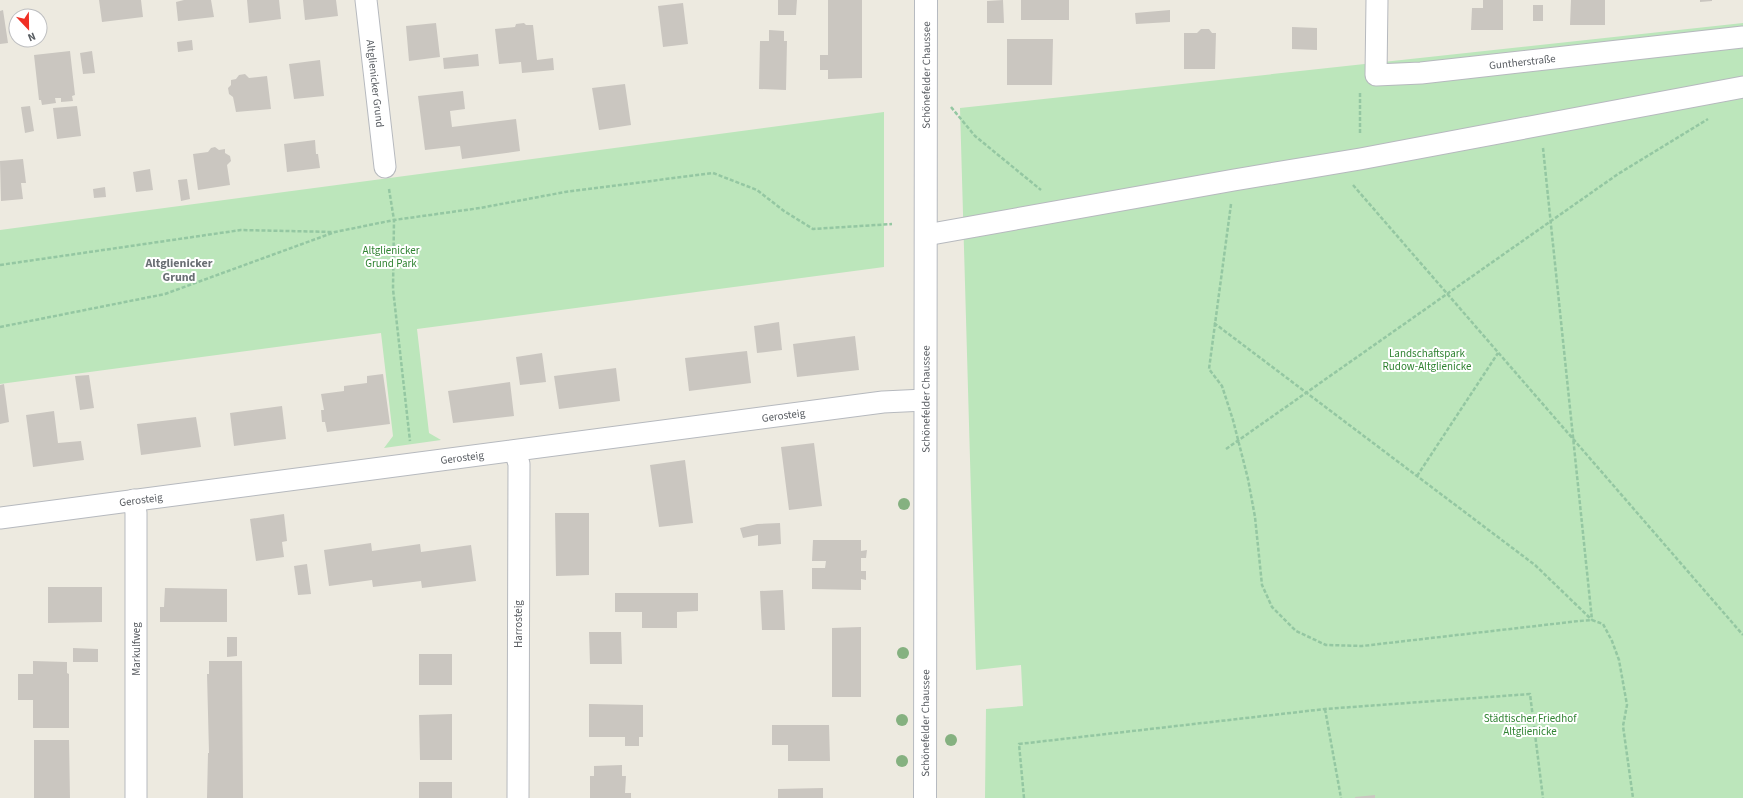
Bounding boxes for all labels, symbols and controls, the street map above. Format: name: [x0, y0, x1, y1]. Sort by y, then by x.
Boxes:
north arrow: [8, 8, 48, 48]
street label: Schönefelder Chaussee: [919, 21, 934, 129]
text: N: [25, 28, 38, 45]
street label: Altglienicker Grund: [363, 39, 387, 128]
street label: Guntherstraße: [1488, 51, 1557, 73]
park label: Altglienicker Grund Park: [362, 243, 420, 271]
district label: Altglienicker Grund: [144, 255, 213, 286]
street label: Schönefelder Chaussee: [918, 345, 934, 453]
park label: Landschaftspark Rudow-Altglienicke: [1383, 346, 1472, 374]
street label: Gerosteig: [761, 405, 806, 426]
street label: Gerosteig: [439, 447, 485, 468]
street label: Gerosteig: [118, 490, 164, 510]
street label: Harrosteig: [511, 600, 526, 648]
street label: Markulfweg: [129, 622, 144, 676]
street label: Schönefelder Chaussee: [918, 669, 933, 777]
park label: Städtischer Friedhof Altglienicke: [1484, 711, 1577, 739]

